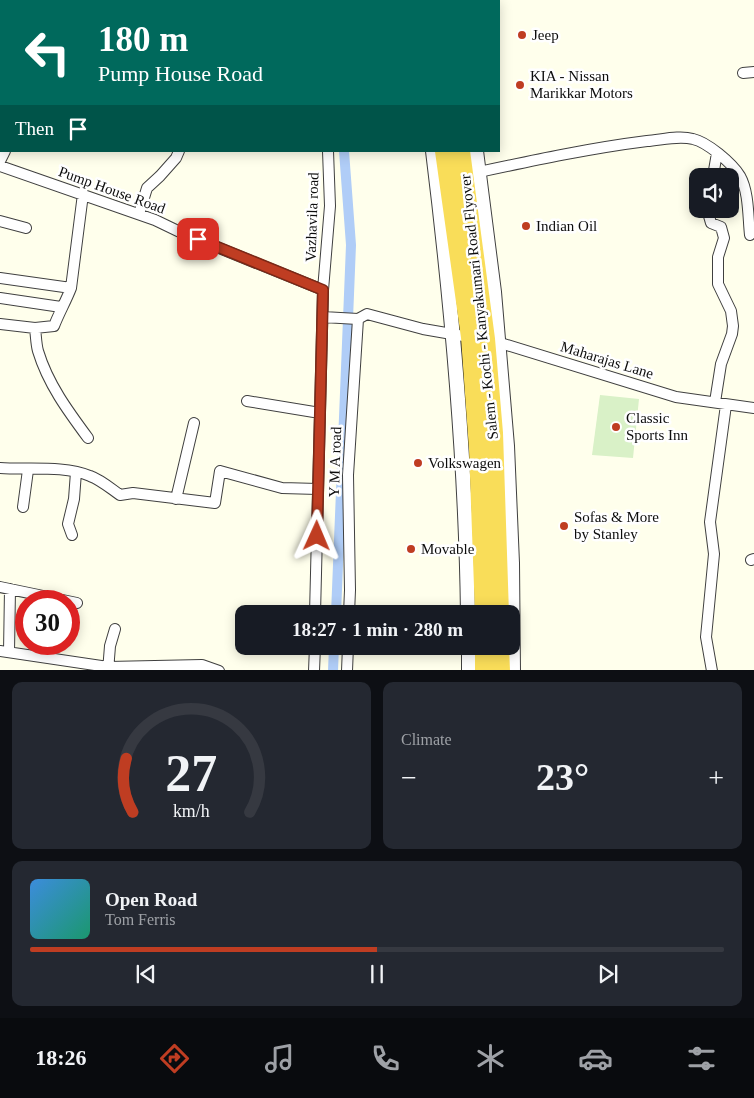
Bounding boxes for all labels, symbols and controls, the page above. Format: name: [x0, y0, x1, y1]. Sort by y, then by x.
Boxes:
icon: left: [15, 20, 80, 85]
text: 180 m: [98, 20, 188, 59]
place label: Jeep: [532, 27, 559, 43]
marker: Jeep: [516, 29, 528, 41]
text: Pump House Road: [98, 61, 263, 86]
place label: KIA - Nissan Marikkar Motors: [530, 68, 633, 101]
marker: KIA - Nissan Marikkar Motors: [514, 79, 526, 91]
icon: arrive: [64, 115, 92, 143]
text: Then: [15, 118, 54, 139]
street label: Pump House Road: [56, 163, 168, 217]
map controls: [689, 168, 739, 218]
button: sound: [689, 168, 739, 218]
street label: Vazhavila road: [302, 171, 322, 262]
street label: Salem - Kochi - Kanyakumari Road Flyover: [457, 174, 501, 440]
pin: [177, 218, 219, 260]
place label: Indian Oil: [536, 218, 597, 234]
marker: Indian Oil: [520, 220, 532, 232]
icon: arrive: [184, 225, 212, 253]
street label: Maharajas Lane: [559, 338, 656, 382]
place label: Classic Sports Inn: [626, 410, 689, 443]
marker: Classic Sports Inn: [610, 421, 622, 433]
street label: Y M A road: [326, 426, 344, 498]
place label: Volkswagen: [428, 455, 502, 471]
marker: Volkswagen: [412, 457, 424, 469]
position arrow: [290, 509, 342, 561]
place label: Sofas & More by Stanley: [574, 509, 659, 542]
marker: Sofas & More by Stanley: [558, 520, 570, 532]
place label: Movable: [421, 541, 475, 557]
marker: Movable: [405, 543, 417, 555]
speed limit sign: 30: [15, 590, 80, 655]
text: 18:27 · 1 min · 280 m: [292, 619, 463, 640]
text: Climate: [401, 731, 452, 748]
text: 27: [166, 745, 218, 802]
text: 23°: [536, 756, 589, 798]
text: −: [401, 762, 417, 793]
text: +: [708, 762, 724, 793]
text: km/h: [173, 801, 210, 821]
text: Open Road: [105, 889, 197, 910]
text: Tom Ferris: [105, 911, 175, 928]
icon: previous: [132, 960, 160, 988]
icon: pause: [363, 960, 391, 988]
icon: next: [594, 960, 622, 988]
icon: directions: [157, 1041, 192, 1076]
icon: music: [262, 1041, 297, 1076]
icon: phone: [368, 1041, 403, 1076]
icon: climate: [473, 1041, 508, 1076]
icon: car: [578, 1041, 613, 1076]
icon: filters: [684, 1041, 719, 1076]
text: 18:26: [35, 1045, 87, 1070]

